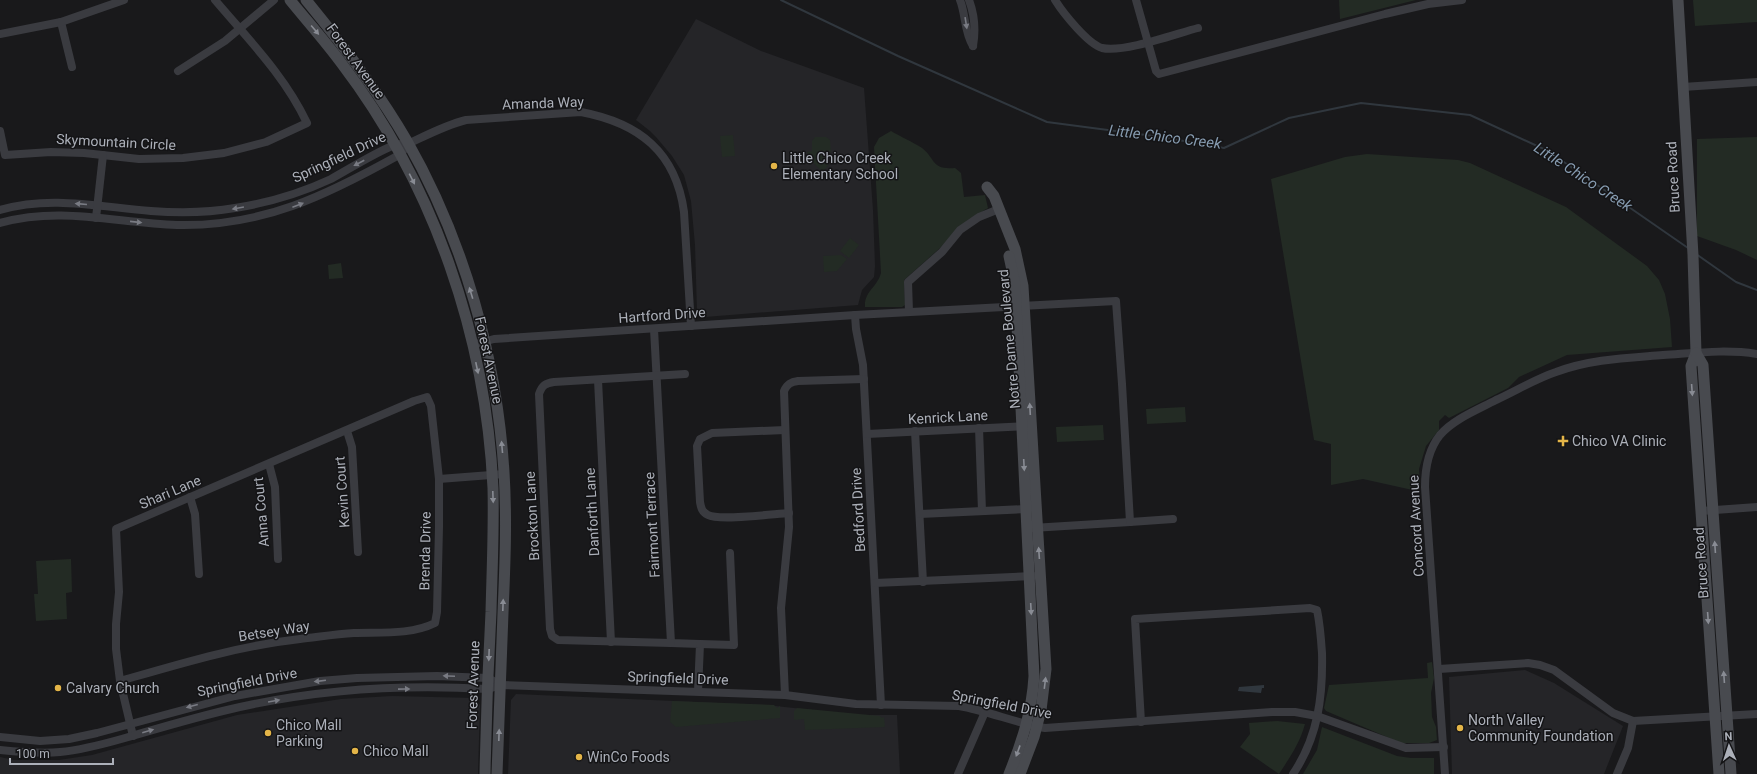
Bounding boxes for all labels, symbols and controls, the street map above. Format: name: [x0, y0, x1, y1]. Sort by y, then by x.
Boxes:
one-way arrow: [963, 17, 969, 29]
street label: Forest Avenue: [323, 20, 389, 102]
one-way arrow: [310, 25, 319, 35]
street label: Amanda Way: [502, 94, 585, 112]
water label: Little Chico Creek: [1108, 121, 1223, 153]
street label: Springfield Drive: [290, 128, 388, 186]
street label: Skymountain Circle: [56, 131, 176, 153]
water label: Little Chico Creek: [1530, 139, 1636, 216]
street label: Bruce Road: [1663, 141, 1683, 213]
place label: Little Chico Creek Elementary School: [782, 150, 898, 182]
one-way arrow: [354, 160, 365, 167]
marker: Little Chico Creek Elementary School: [769, 161, 779, 171]
one-way arrow: [409, 174, 415, 185]
one-way arrow: [75, 201, 87, 207]
one-way arrow: [292, 202, 304, 208]
one-way arrow: [232, 205, 244, 211]
one-way arrow: [130, 219, 142, 225]
street label: Notre Dame Boulevard: [995, 269, 1023, 409]
one-way arrow: [468, 286, 474, 298]
street label: Hartford Drive: [618, 304, 706, 326]
street label: Forest Avenue: [472, 315, 506, 405]
one-way arrow: [475, 362, 481, 374]
one-way arrow: [1689, 384, 1696, 396]
one-way arrow: [1027, 402, 1033, 415]
street label: Kenrick Lane: [908, 407, 988, 427]
place label: Chico VA Clinic: [1572, 433, 1666, 449]
marker: Chico VA Clinic: [1557, 435, 1569, 447]
one-way arrow: [499, 441, 505, 453]
street label: Kevin Court: [331, 455, 352, 528]
one-way arrow: [1021, 459, 1027, 472]
street label: Danforth Lane: [582, 467, 602, 557]
street label: Bedford Drive: [848, 467, 868, 553]
street label: Brockton Lane: [522, 471, 542, 561]
street label: Shari Lane: [137, 472, 203, 512]
street label: Fairmont Terrace: [641, 472, 663, 578]
street label: Concord Avenue: [1405, 475, 1427, 577]
street label: Anna Court: [250, 476, 272, 548]
one-way arrow: [490, 491, 496, 504]
street label: Brenda Drive: [416, 511, 434, 591]
street label: Bruce Road: [1691, 527, 1711, 599]
one-way arrow: [1712, 541, 1719, 553]
one-way arrow: [1035, 547, 1042, 559]
one-way arrow: [500, 599, 507, 611]
one-way arrow: [1028, 603, 1034, 616]
one-way arrow: [1705, 612, 1712, 624]
street label: Betsey Way: [237, 617, 311, 645]
street label: Forest Avenue: [463, 640, 483, 730]
one-way arrow: [486, 649, 492, 662]
street label: Springfield Drive: [196, 664, 298, 700]
street label: Springfield Drive: [627, 668, 729, 688]
one-way arrow: [1720, 671, 1727, 683]
one-way arrow: [443, 673, 455, 680]
one-way arrow: [1041, 677, 1048, 689]
one-way arrow: [314, 678, 326, 685]
place label: Calvary Church: [66, 680, 160, 696]
marker: Calvary Church: [53, 683, 63, 693]
one-way arrow: [398, 686, 411, 692]
street label: Springfield Drive: [951, 686, 1053, 722]
one-way arrow: [268, 698, 281, 704]
one-way arrow: [186, 703, 198, 709]
place label: North Valley Community Foundation: [1468, 712, 1613, 744]
place label: Chico Mall Parking: [276, 717, 342, 749]
marker: North Valley Community Foundation: [1455, 723, 1465, 733]
north arrow: [1709, 726, 1749, 766]
one-way arrow: [142, 728, 154, 734]
marker: Chico Mall Parking: [263, 728, 273, 738]
one-way arrow: [495, 729, 502, 741]
text: N: [1724, 730, 1733, 743]
scale bar: [10, 740, 113, 766]
place label: Chico Mall: [363, 743, 429, 759]
one-way arrow: [1015, 745, 1021, 757]
marker: Chico Mall: [350, 746, 360, 756]
text: 100 m: [16, 747, 50, 761]
place label: WinCo Foods: [587, 749, 670, 765]
marker: WinCo Foods: [574, 752, 584, 762]

